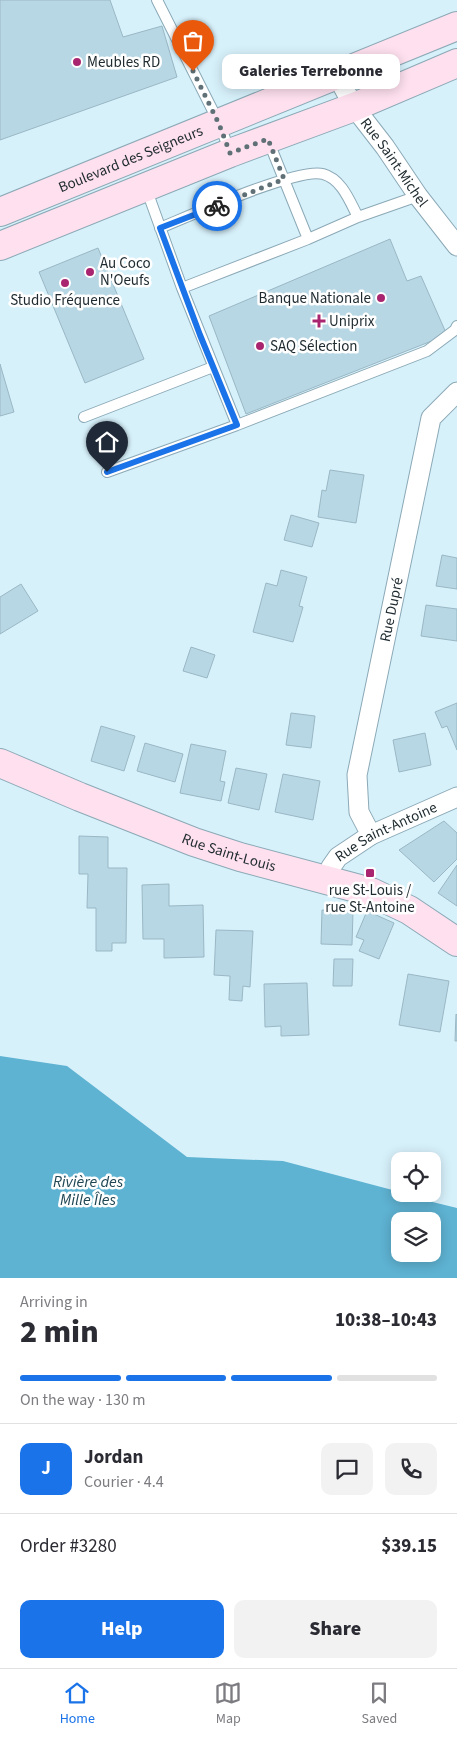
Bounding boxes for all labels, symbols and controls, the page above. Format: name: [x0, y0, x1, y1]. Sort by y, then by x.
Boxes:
pin: [172, 20, 214, 71]
icon: bag: [179, 27, 207, 55]
place label: Meubles RD: [87, 52, 160, 73]
callout: Galeries Terrebonne: [223, 54, 400, 88]
marker: Meubles RD: [71, 56, 83, 68]
text: Galeries Terrebonne: [239, 60, 383, 82]
street label: Rue Saint-Michel: [355, 113, 433, 211]
street label: Boulevard des Seigneurs: [55, 120, 206, 198]
courier: [192, 181, 242, 231]
icon: bike: [203, 192, 231, 220]
place label: Au Coco N'Oeufs: [100, 253, 151, 291]
marker: Au Coco N'Oeufs: [84, 266, 96, 278]
marker: Studio Fréquence: [59, 277, 71, 289]
place label: Banque Nationale: [259, 288, 371, 309]
place label: Studio Fréquence: [10, 290, 120, 311]
marker: Banque Nationale: [375, 292, 387, 304]
place label: Uniprix: [329, 311, 375, 332]
marker: Uniprix: [313, 315, 325, 327]
place label: SAQ Sélection: [270, 336, 357, 357]
marker: SAQ Sélection: [254, 340, 266, 352]
pin: [86, 421, 128, 472]
icon: home: [93, 428, 121, 456]
street label: Rue Dupré: [374, 575, 408, 644]
street label: Rue Saint-Antoine: [331, 797, 440, 867]
street label: Rue Saint-Louis: [179, 828, 278, 877]
marker: rue St-Louis / rue St-Antoine: [364, 867, 376, 879]
place label: rue St-Louis / rue St-Antoine: [325, 880, 415, 918]
map controls: [391, 1152, 441, 1262]
button: locate: [391, 1152, 441, 1202]
water label: Rivière des Mille Îles: [53, 1171, 124, 1211]
button: layers: [391, 1212, 441, 1262]
text: Arriving in: [20, 1291, 88, 1313]
text: 10:38–10:43: [335, 1307, 437, 1334]
text: 2 min: [20, 1309, 99, 1355]
text: On the way · 130 m: [20, 1389, 145, 1411]
button: chat: [321, 1443, 373, 1495]
button: phone: [385, 1443, 437, 1495]
text: Jordan: [84, 1444, 143, 1471]
text: J: [41, 1455, 51, 1482]
text: Courier · 4.4: [84, 1471, 164, 1493]
text: Order #3280: [20, 1533, 117, 1560]
text: $39.15: [381, 1533, 437, 1560]
button: Help: [20, 1600, 224, 1658]
button: Share: [234, 1600, 437, 1658]
tab: Home: [60, 1679, 95, 1729]
tab: Map: [214, 1679, 242, 1729]
tab: Saved: [362, 1679, 397, 1729]

